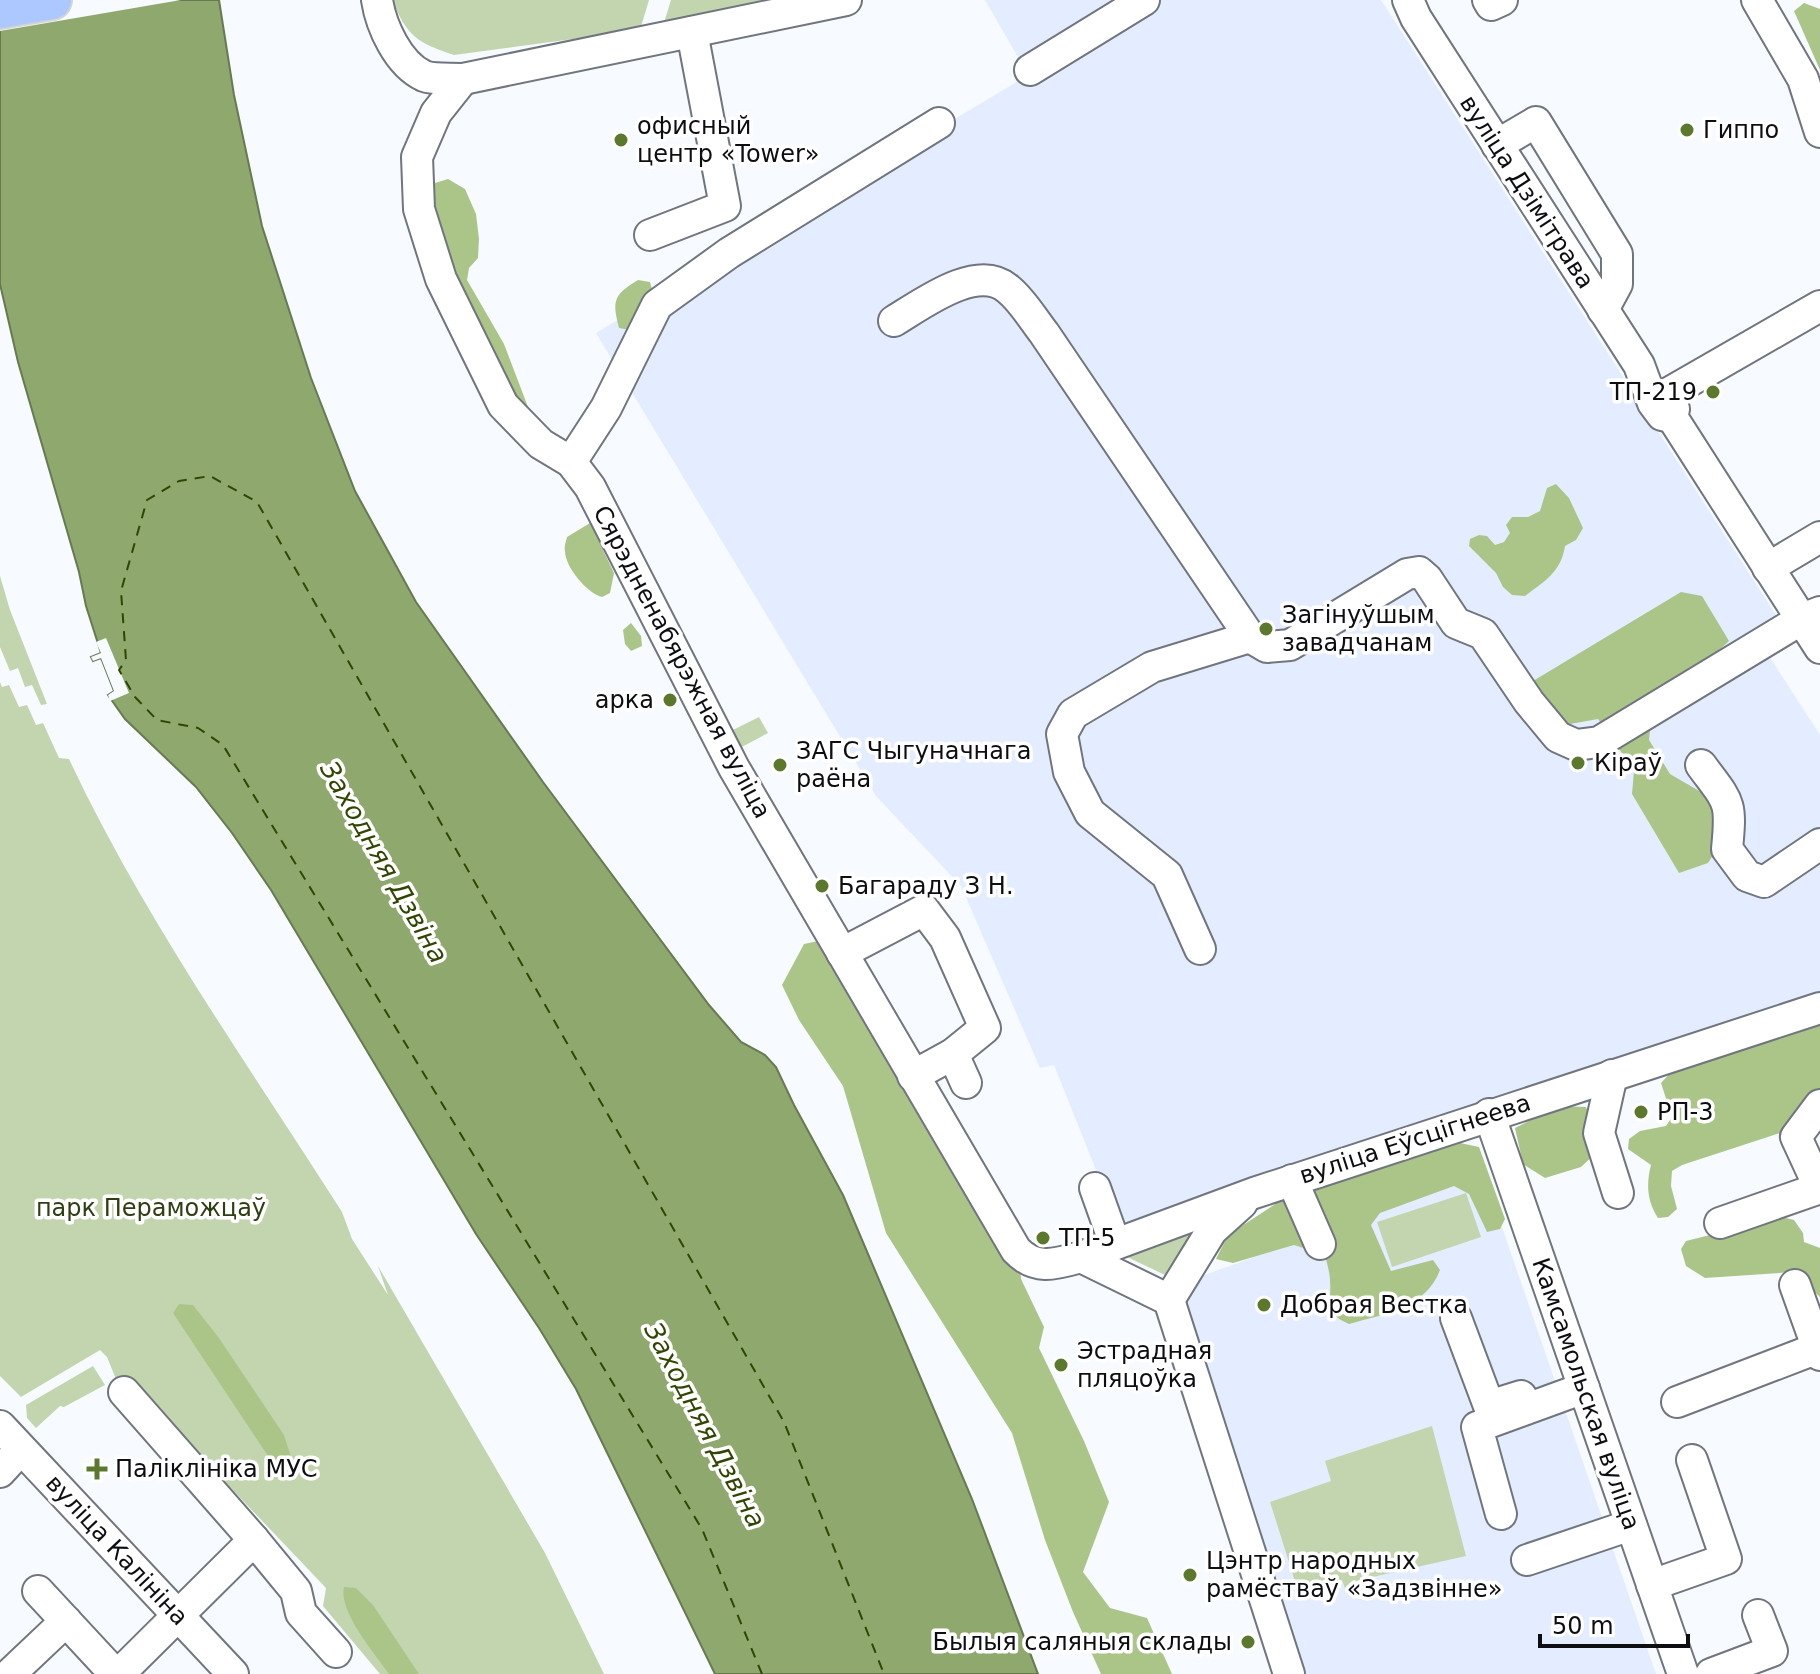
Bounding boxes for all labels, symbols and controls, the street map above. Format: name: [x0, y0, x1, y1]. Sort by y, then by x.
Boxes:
street label: вуліца Дзімітрава: [1454, 90, 1600, 294]
place label: офисный центр «Tower»: [637, 112, 820, 168]
place label: Гиппо: [1703, 116, 1779, 144]
marker: Гиппо: [1678, 121, 1696, 139]
marker: офисный центр «Tower»: [612, 131, 630, 149]
place label: ТП-219: [1609, 378, 1697, 406]
marker: ТП-219: [1704, 383, 1722, 401]
street label: Сярэдненабярэжная вуліца: [587, 501, 777, 823]
place label: Загінуўшым завадчанам: [1282, 601, 1434, 657]
marker: Загінуўшым завадчанам: [1257, 620, 1275, 638]
place label: арка: [595, 686, 654, 714]
marker: арка: [661, 691, 679, 709]
place label: ЗАГС Чыгуначнага раёна: [796, 737, 1031, 793]
place label: Кіраў: [1594, 749, 1662, 777]
marker: Кіраў: [1569, 754, 1587, 772]
water label: Заходняя Дзвіна: [314, 756, 454, 968]
marker: ЗАГС Чыгуначнага раёна: [771, 756, 789, 774]
place label: Багараду З Н.: [838, 872, 1014, 900]
marker: Багараду З Н.: [813, 877, 831, 895]
street label: вуліца Еўсцігнеева: [1296, 1088, 1534, 1190]
place label: РП-3: [1657, 1098, 1713, 1126]
marker: РП-3: [1632, 1103, 1650, 1121]
park label: парк Пераможцаў: [36, 1194, 266, 1222]
place label: ТП-5: [1058, 1224, 1116, 1252]
marker: ТП-5: [1034, 1229, 1052, 1247]
street label: Камсамольская вуліца: [1526, 1254, 1646, 1534]
place label: Добрая Вестка: [1280, 1291, 1468, 1319]
marker: Добрая Вестка: [1255, 1296, 1273, 1314]
water label: Заходняя Дзвіна: [638, 1317, 772, 1533]
place label: Эстрадная пляцоўка: [1077, 1337, 1212, 1393]
marker: Эстрадная пляцоўка: [1052, 1356, 1070, 1374]
place label: Паліклініка МУС: [115, 1455, 318, 1483]
marker: Паліклініка МУС: [86, 1458, 108, 1480]
street label: вуліца Калініна: [40, 1469, 194, 1631]
place label: Цэнтр народных рамёстваў «Задзвінне»: [1206, 1547, 1502, 1603]
marker: Цэнтр народных рамёстваў «Задзвінне»: [1181, 1566, 1199, 1584]
scale bar: [1540, 1598, 1688, 1648]
text: 50 m: [1552, 1612, 1614, 1640]
place label: Былыя саляныя склады: [933, 1628, 1232, 1656]
marker: Былыя саляныя склады: [1239, 1633, 1257, 1651]

